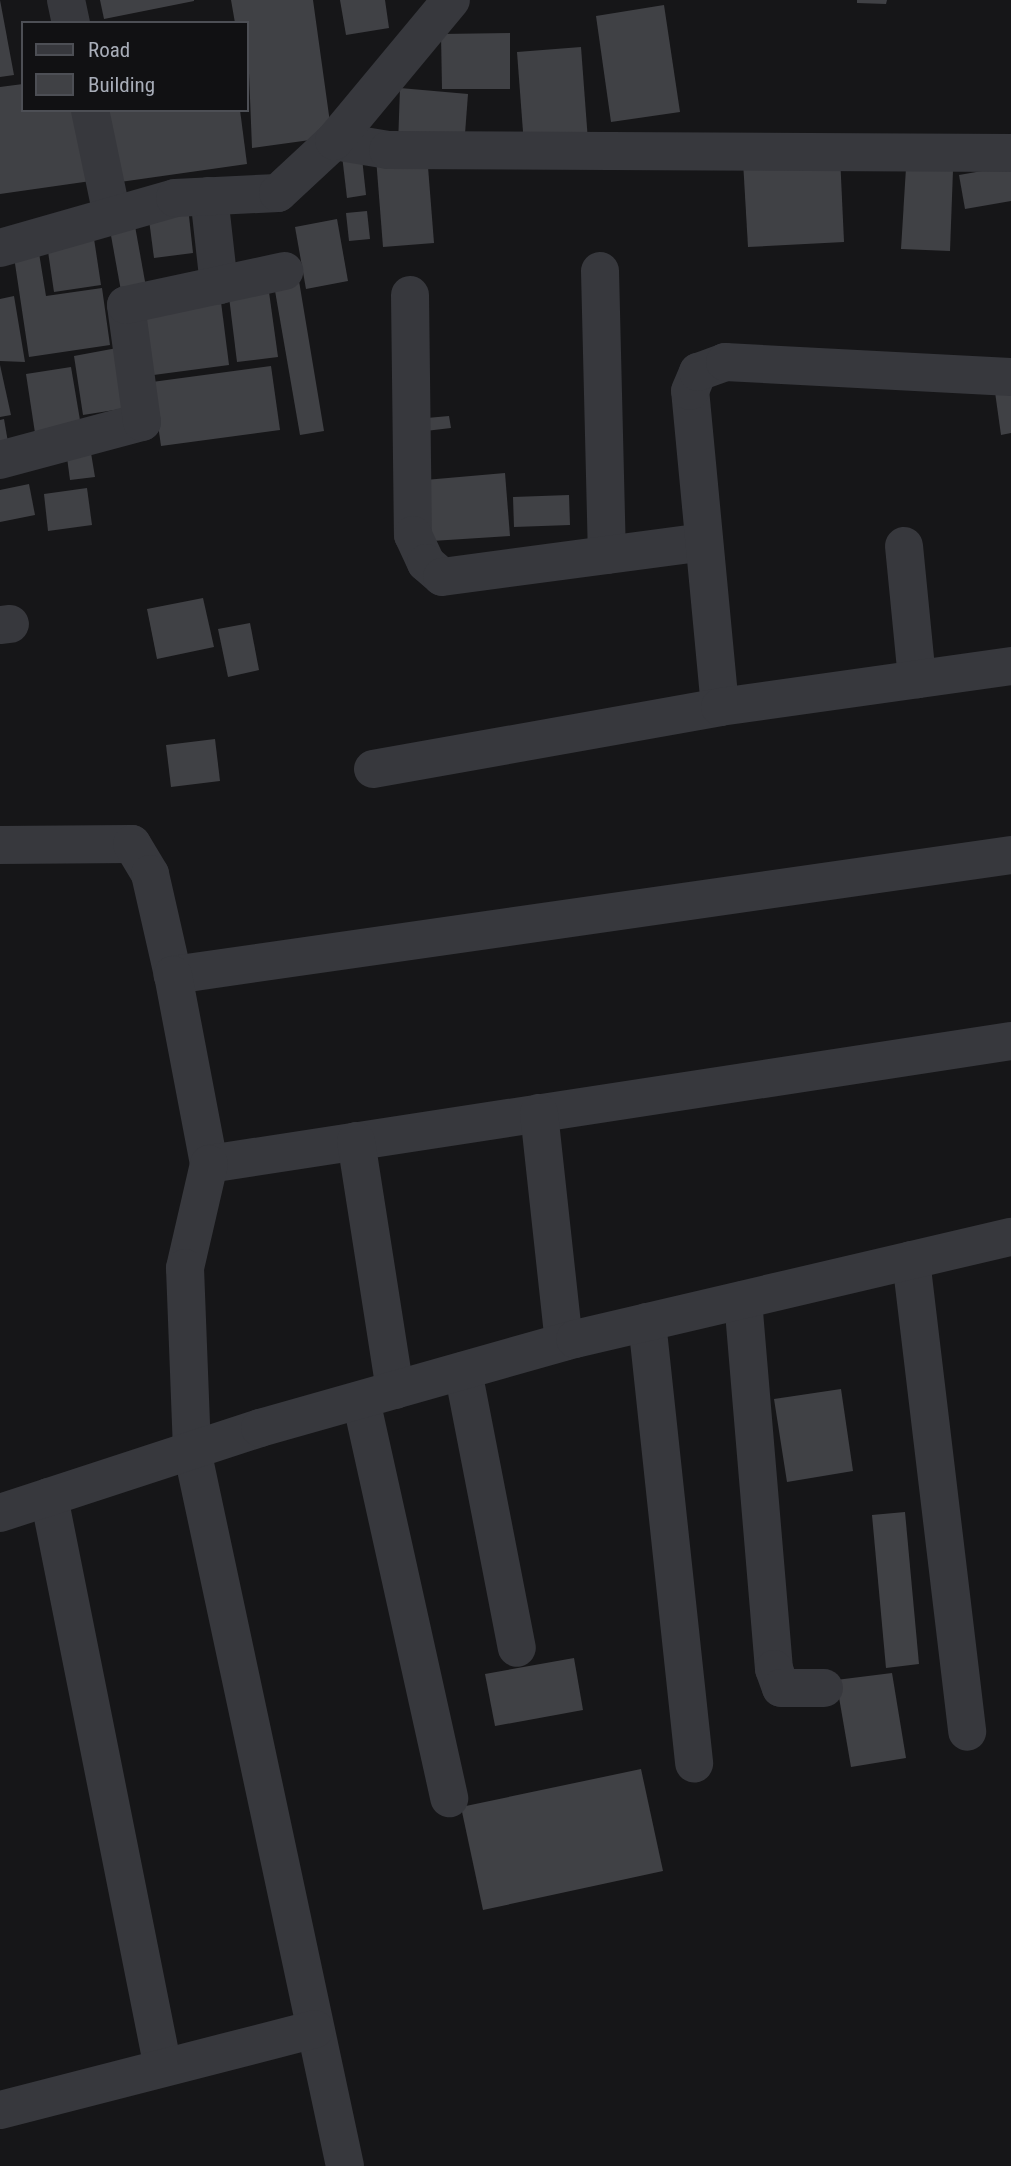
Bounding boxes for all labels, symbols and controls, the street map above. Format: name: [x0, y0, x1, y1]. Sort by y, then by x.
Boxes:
legend: [21, 21, 248, 112]
text: Road: [88, 38, 130, 62]
text: Building: [88, 73, 155, 97]

